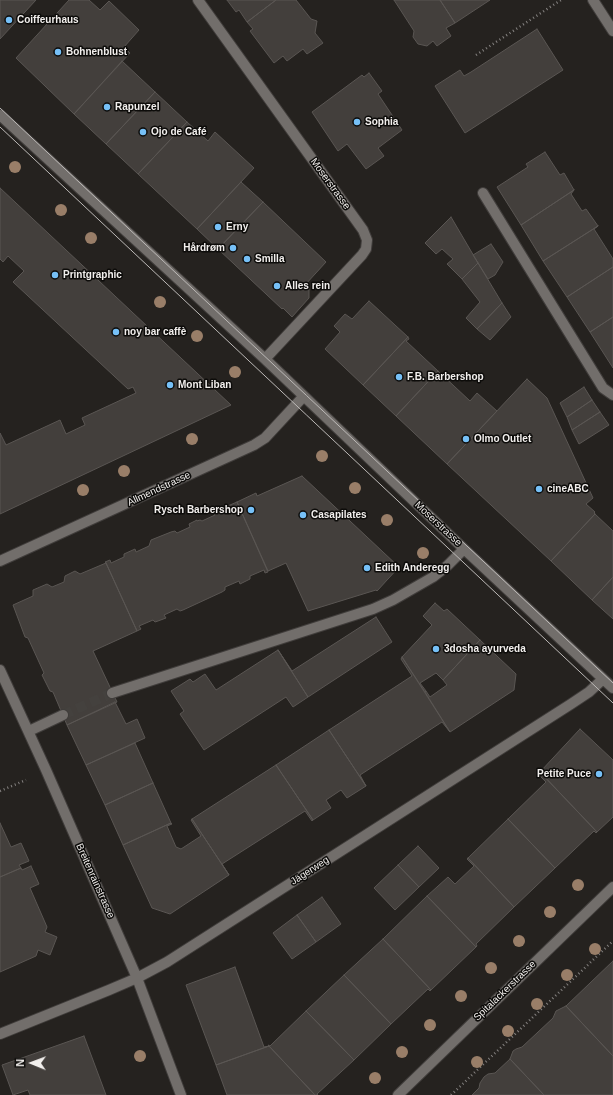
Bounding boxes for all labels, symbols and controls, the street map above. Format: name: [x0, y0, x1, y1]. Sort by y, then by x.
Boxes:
place label: Coiffeurhaus: [17, 14, 79, 26]
marker: Coiffeurhaus: [4, 15, 14, 25]
place label: Bohnenblust: [66, 46, 127, 58]
marker: Bohnenblust: [53, 47, 63, 57]
place label: Rapunzel: [115, 101, 159, 113]
marker: Rapunzel: [102, 102, 112, 112]
place label: Sophia: [365, 116, 398, 128]
marker: Sophia: [352, 117, 362, 127]
place label: Ojo de Café: [151, 126, 207, 138]
marker: Ojo de Café: [138, 127, 148, 137]
street label: Moserstrasse: [308, 156, 352, 212]
place label: Erny: [226, 221, 248, 233]
marker: Erny: [213, 222, 223, 232]
place label: Hårdrøm: [183, 242, 225, 254]
marker: Hårdrøm: [228, 243, 238, 253]
place label: Smilla: [255, 253, 284, 265]
marker: Smilla: [242, 254, 252, 264]
place label: Printgraphic: [63, 269, 122, 281]
marker: Printgraphic: [50, 270, 60, 280]
place label: Alles rein: [285, 280, 330, 292]
marker: Alles rein: [272, 281, 282, 291]
place label: noy bar caffè: [124, 326, 186, 338]
marker: noy bar caffè: [111, 327, 121, 337]
place label: F.B. Barbershop: [407, 371, 484, 383]
marker: F.B. Barbershop: [394, 372, 404, 382]
place label: Mont Liban: [178, 379, 231, 391]
marker: Mont Liban: [165, 380, 175, 390]
place label: Olmo Outlet: [474, 433, 531, 445]
marker: Olmo Outlet: [461, 434, 471, 444]
street label: Allmendstrasse: [125, 469, 193, 509]
place label: cineABC: [547, 483, 589, 495]
marker: cineABC: [534, 484, 544, 494]
street label: Moserstrasse: [412, 499, 464, 549]
place label: Rysch Barbershop: [154, 504, 243, 516]
marker: Rysch Barbershop: [246, 505, 256, 515]
place label: Casapilates: [311, 509, 367, 521]
marker: Casapilates: [298, 510, 308, 520]
place label: Edith Anderegg: [375, 562, 449, 574]
marker: Edith Anderegg: [362, 563, 372, 573]
place label: 3dosha ayurveda: [444, 643, 526, 655]
marker: 3dosha ayurveda: [431, 644, 441, 654]
place label: Petite Puce: [537, 768, 591, 780]
marker: Petite Puce: [594, 769, 604, 779]
street label: Breitenrainstrasse: [73, 842, 117, 920]
street label: Jägerweg: [289, 854, 331, 888]
street label: Spitalackerstrasse: [471, 958, 539, 1024]
north arrow: [12, 1043, 52, 1083]
text: N: [14, 1059, 26, 1067]

